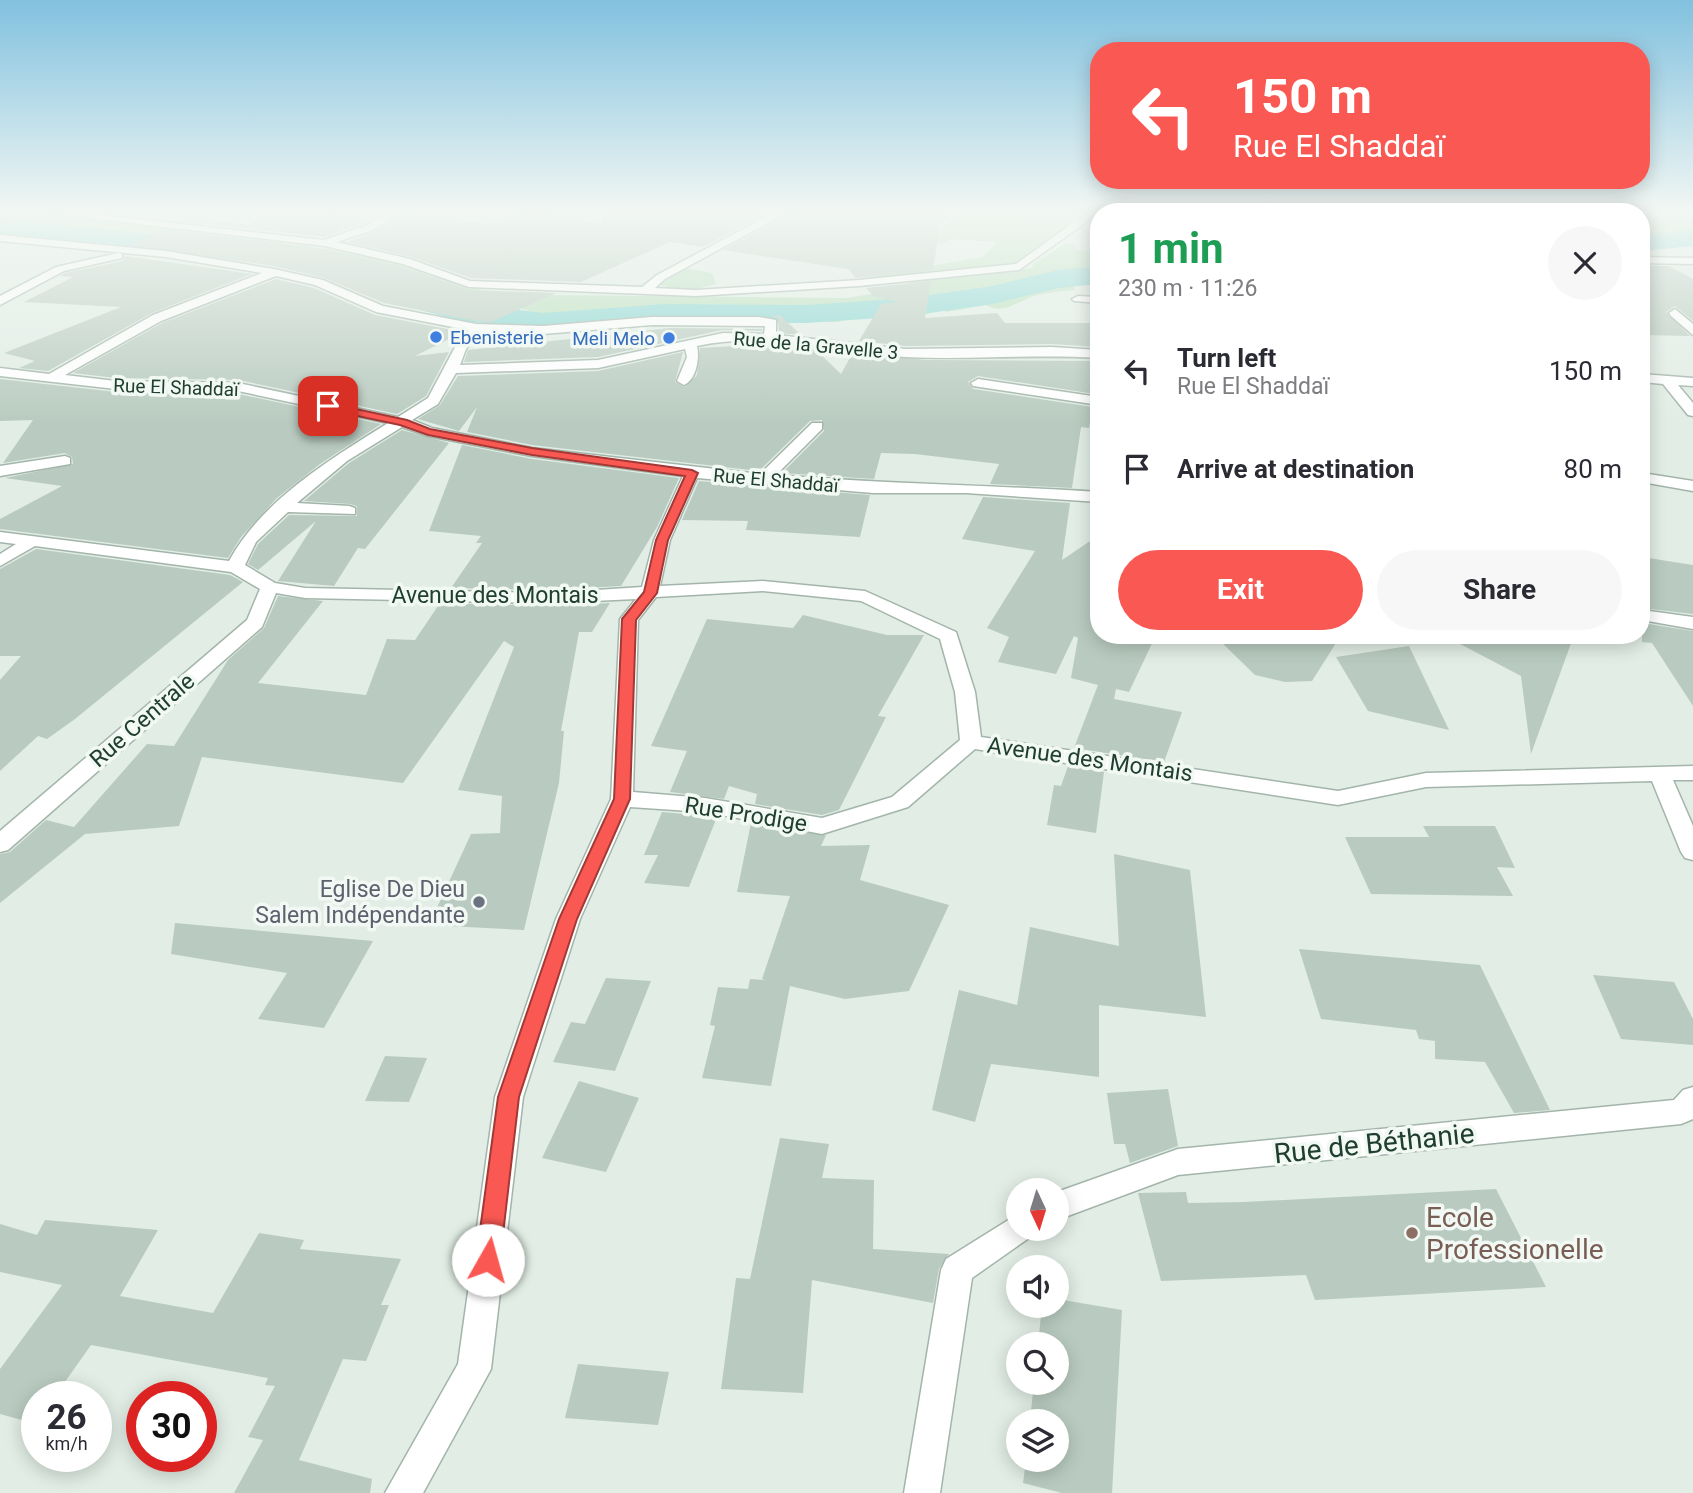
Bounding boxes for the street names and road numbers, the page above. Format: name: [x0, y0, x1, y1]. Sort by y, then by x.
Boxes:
street label: Rue de la Gravelle 3: [733, 327, 899, 364]
street label: Rue El Shaddaï: [113, 374, 240, 401]
street label: Rue El Shaddaï: [712, 464, 841, 498]
street label: Avenue des Montais: [391, 582, 599, 609]
street label: Rue Centrale: [84, 668, 200, 773]
street label: Avenue des Montais: [986, 732, 1194, 787]
street label: Rue Prodige: [683, 791, 809, 837]
street label: Rue de Béthanie: [1272, 1117, 1476, 1170]

